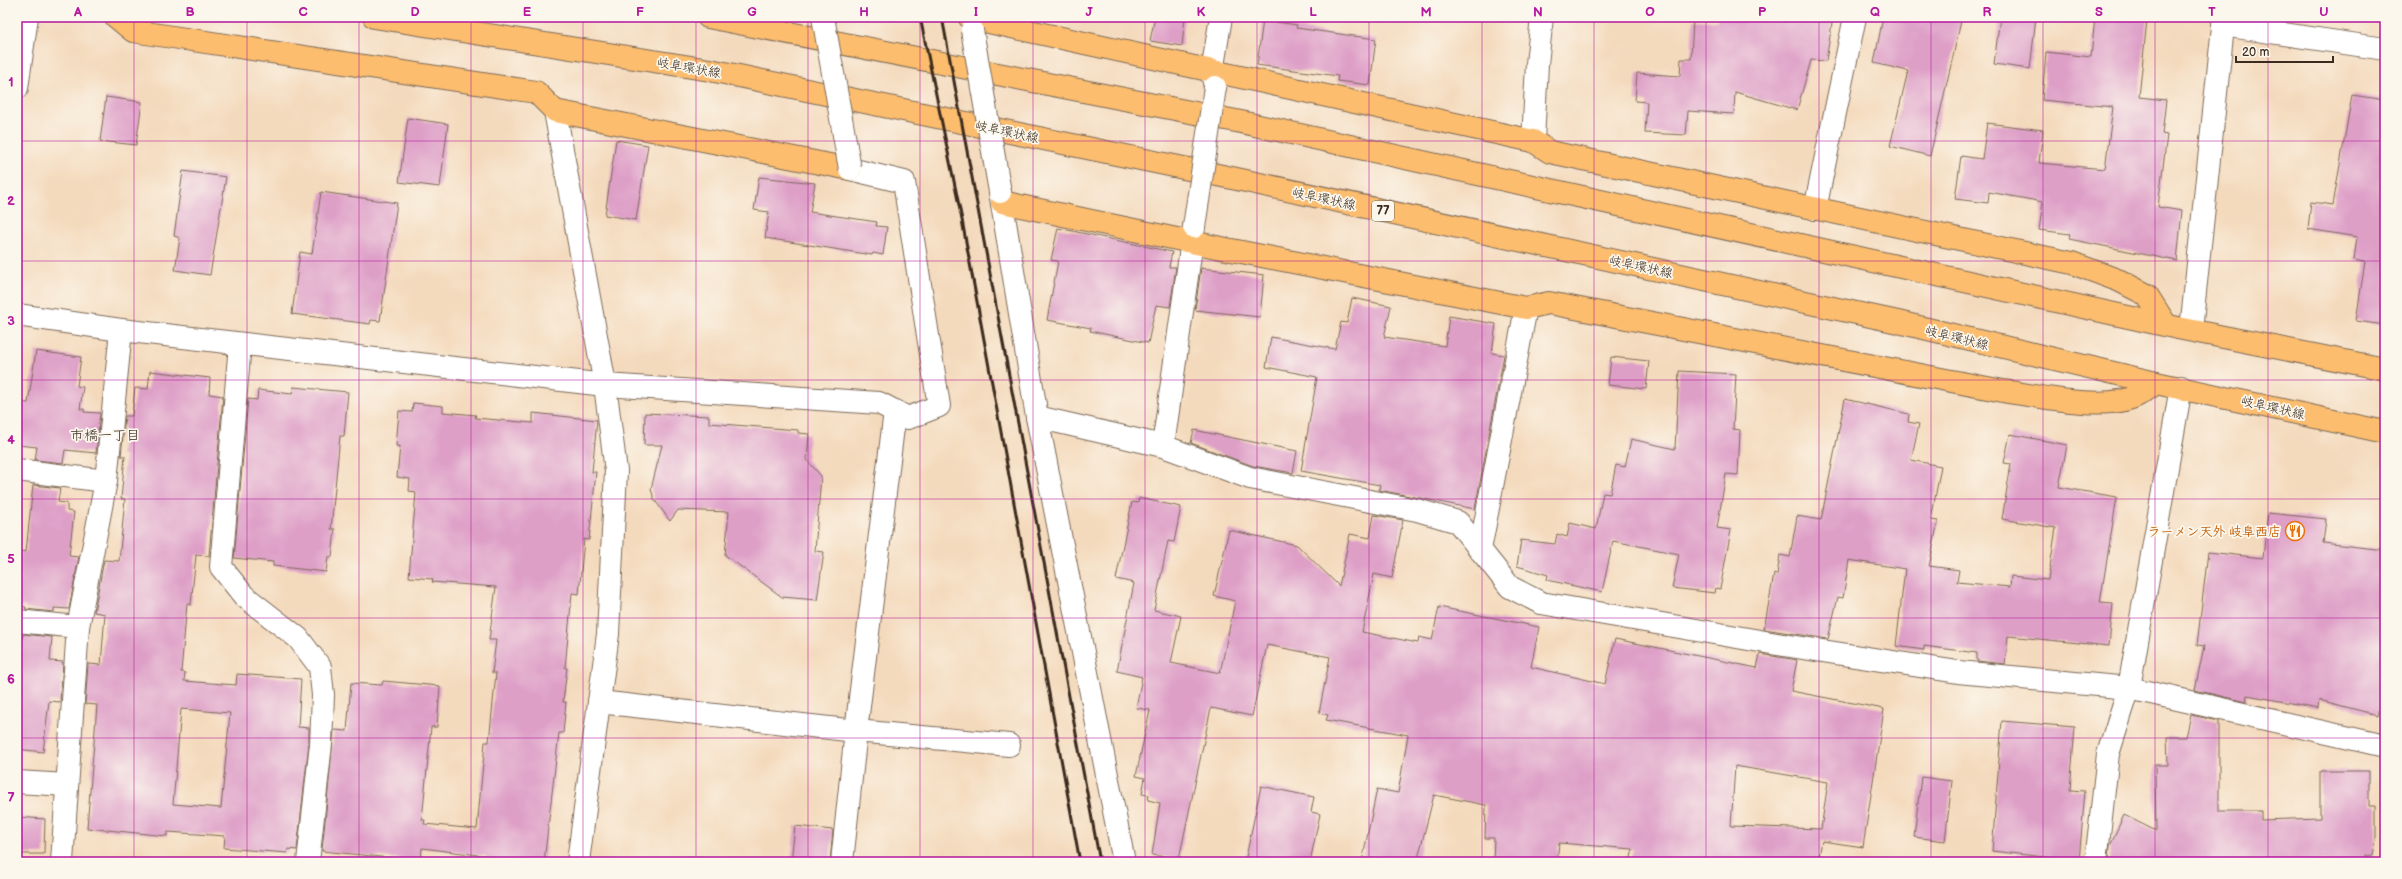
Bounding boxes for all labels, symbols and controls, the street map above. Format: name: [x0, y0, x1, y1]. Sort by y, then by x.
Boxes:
text: A: [73, 4, 82, 20]
text: B: [185, 4, 195, 20]
text: C: [298, 4, 308, 20]
text: D: [410, 4, 420, 20]
text: E: [523, 4, 532, 20]
text: F: [636, 4, 644, 20]
text: G: [747, 4, 757, 20]
text: H: [859, 4, 869, 20]
text: I: [974, 4, 978, 20]
text: J: [1085, 4, 1093, 20]
text: K: [1197, 4, 1206, 20]
text: L: [1309, 4, 1317, 20]
text: M: [1420, 4, 1432, 20]
text: N: [1533, 4, 1543, 20]
text: O: [1645, 4, 1655, 20]
text: P: [1758, 4, 1767, 20]
text: Q: [1870, 4, 1880, 20]
text: R: [1983, 4, 1992, 20]
text: S: [2095, 4, 2103, 20]
text: T: [2208, 4, 2216, 20]
text: U: [2319, 4, 2329, 20]
scale bar: [2236, 38, 2333, 64]
text: 20 m: [2242, 45, 2269, 60]
street label: 岐阜環状線: [655, 54, 723, 82]
text: 1: [8, 74, 14, 90]
street label: 岐阜環状線: [973, 117, 1041, 147]
street label: 岐阜環状線: [1290, 184, 1358, 214]
text: 2: [7, 193, 15, 209]
road number: 77: [1372, 201, 1394, 221]
street label: 岐阜環状線: [1607, 252, 1675, 282]
text: 3: [7, 313, 15, 329]
street label: 岐阜環状線: [1923, 322, 1991, 354]
street label: 岐阜環状線: [2239, 393, 2307, 423]
district label: 市橋一丁目: [70, 427, 140, 444]
text: 4: [7, 432, 15, 448]
restaurant icon: ラーメン天外 岐阜西店: [2284, 520, 2306, 542]
place label: ラーメン天外 岐阜西店: [2147, 524, 2281, 540]
text: 5: [7, 551, 15, 567]
text: 6: [7, 671, 15, 687]
text: 7: [7, 790, 15, 806]

